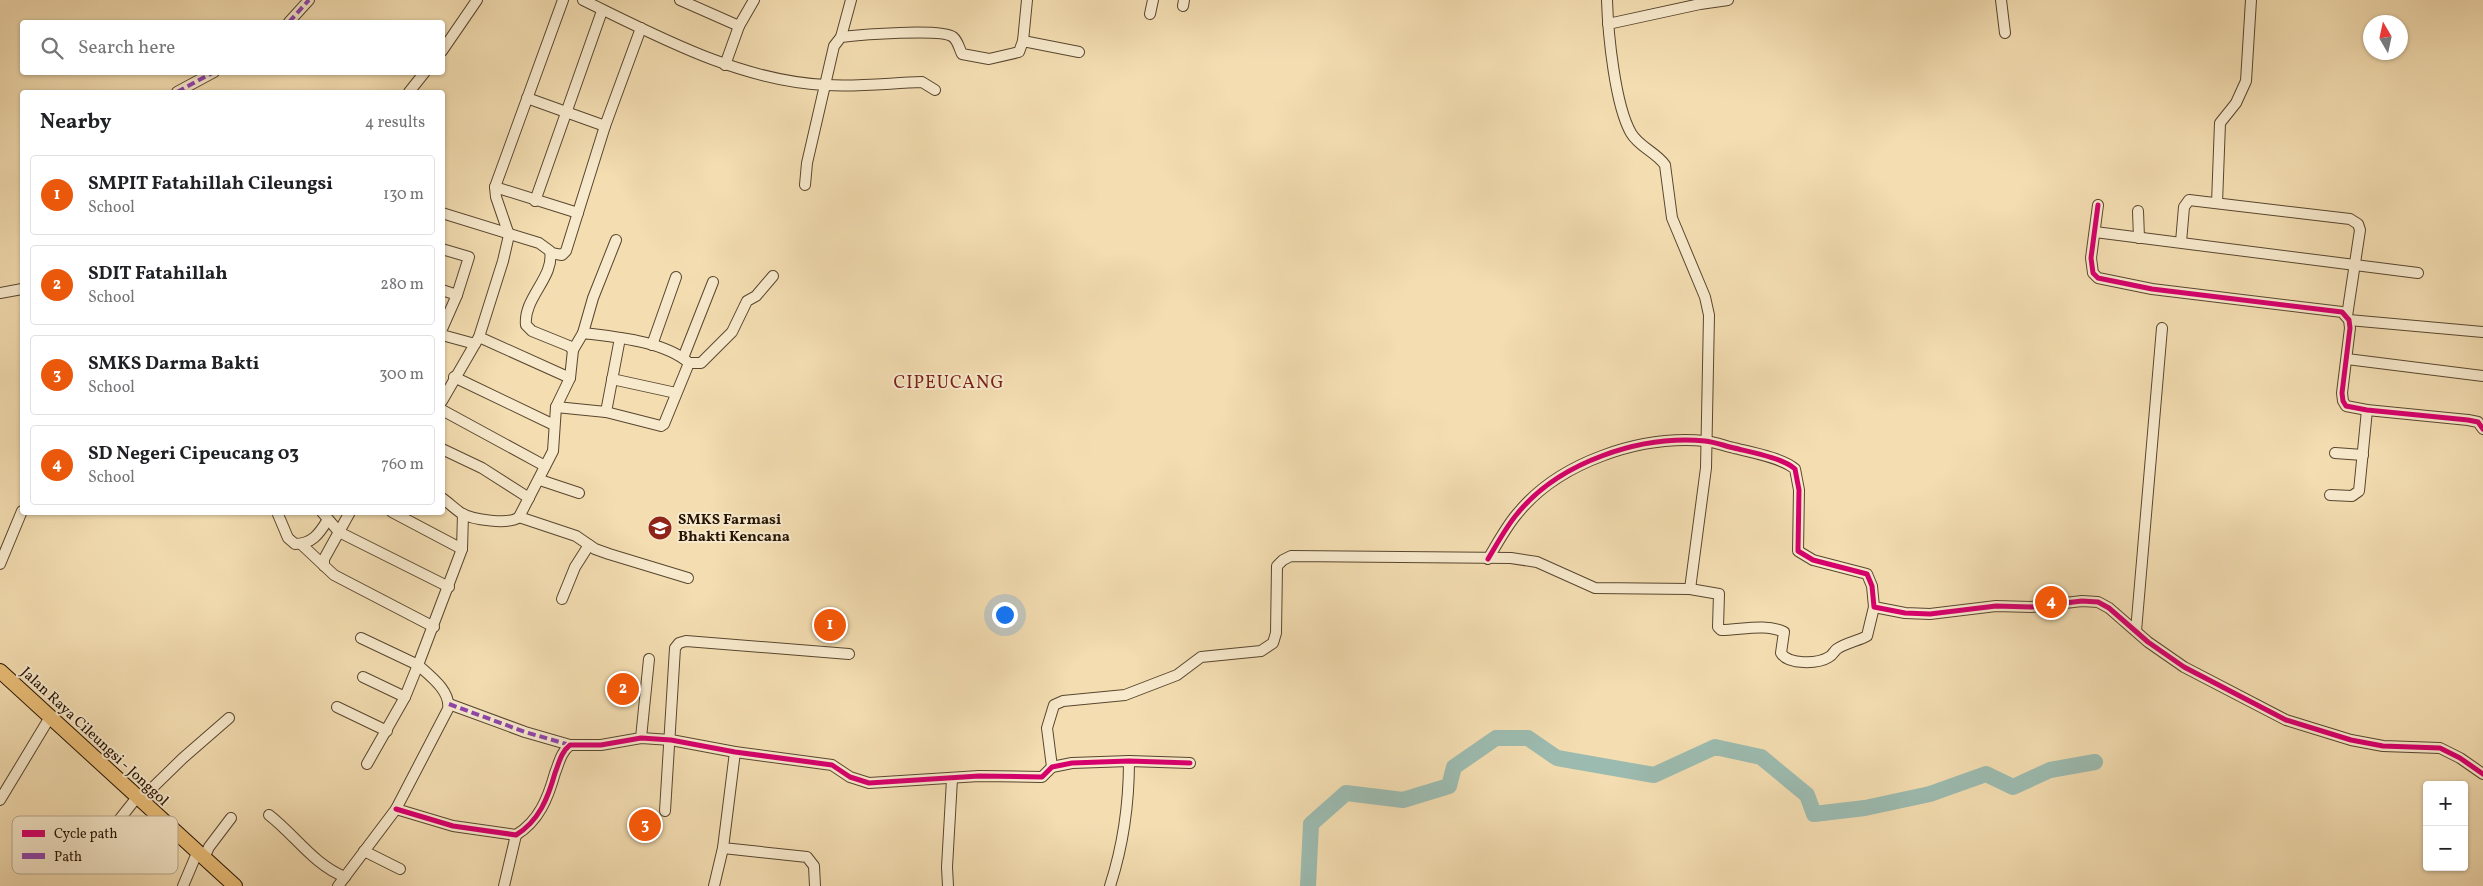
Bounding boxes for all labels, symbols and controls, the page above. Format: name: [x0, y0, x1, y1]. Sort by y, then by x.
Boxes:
north arrow: [2363, 15, 2408, 60]
search box: [20, 20, 445, 75]
icon: search: [38, 34, 66, 62]
text: Search here: [78, 35, 175, 61]
text: Nearby: [40, 108, 111, 137]
text: 4 results: [365, 112, 425, 134]
text: SMPIT Fatahillah Cileungsi: [88, 171, 333, 197]
text: 1: [54, 184, 60, 206]
text: 130 m: [383, 184, 424, 206]
text: School: [88, 197, 135, 219]
text: SDIT Fatahillah: [88, 261, 228, 287]
text: 2: [53, 274, 61, 296]
text: 280 m: [380, 274, 424, 296]
text: School: [88, 287, 135, 309]
text: SMKS Darma Bakti: [88, 351, 260, 377]
text: 3: [53, 364, 61, 386]
text: 300 m: [379, 364, 424, 386]
district label: CIPEUCANG: [893, 371, 1005, 396]
text: School: [88, 377, 135, 399]
text: SD Negeri Cipeucang 03: [88, 441, 299, 467]
text: 4: [52, 454, 62, 476]
text: 760 m: [381, 454, 424, 476]
text: School: [88, 467, 135, 489]
place label: SMKS Farmasi Bhakti Kencana: [678, 510, 790, 548]
school or university icon: SMKS Farmasi Bhakti Kencana: [647, 515, 673, 541]
pin: 4: [2035, 583, 2067, 621]
your location: [992, 602, 1018, 628]
pin: 1: [814, 606, 846, 644]
street label: Jalan Raya Cileungsi - Jonggol: [15, 663, 173, 811]
pin: 2: [607, 670, 639, 708]
map controls: [2423, 781, 2468, 871]
button: +: [2423, 781, 2468, 826]
pin: 3: [629, 806, 661, 844]
legend: [12, 816, 178, 874]
text: Cycle path: [54, 825, 118, 844]
button: −: [2423, 826, 2468, 871]
text: Path: [54, 848, 82, 867]

